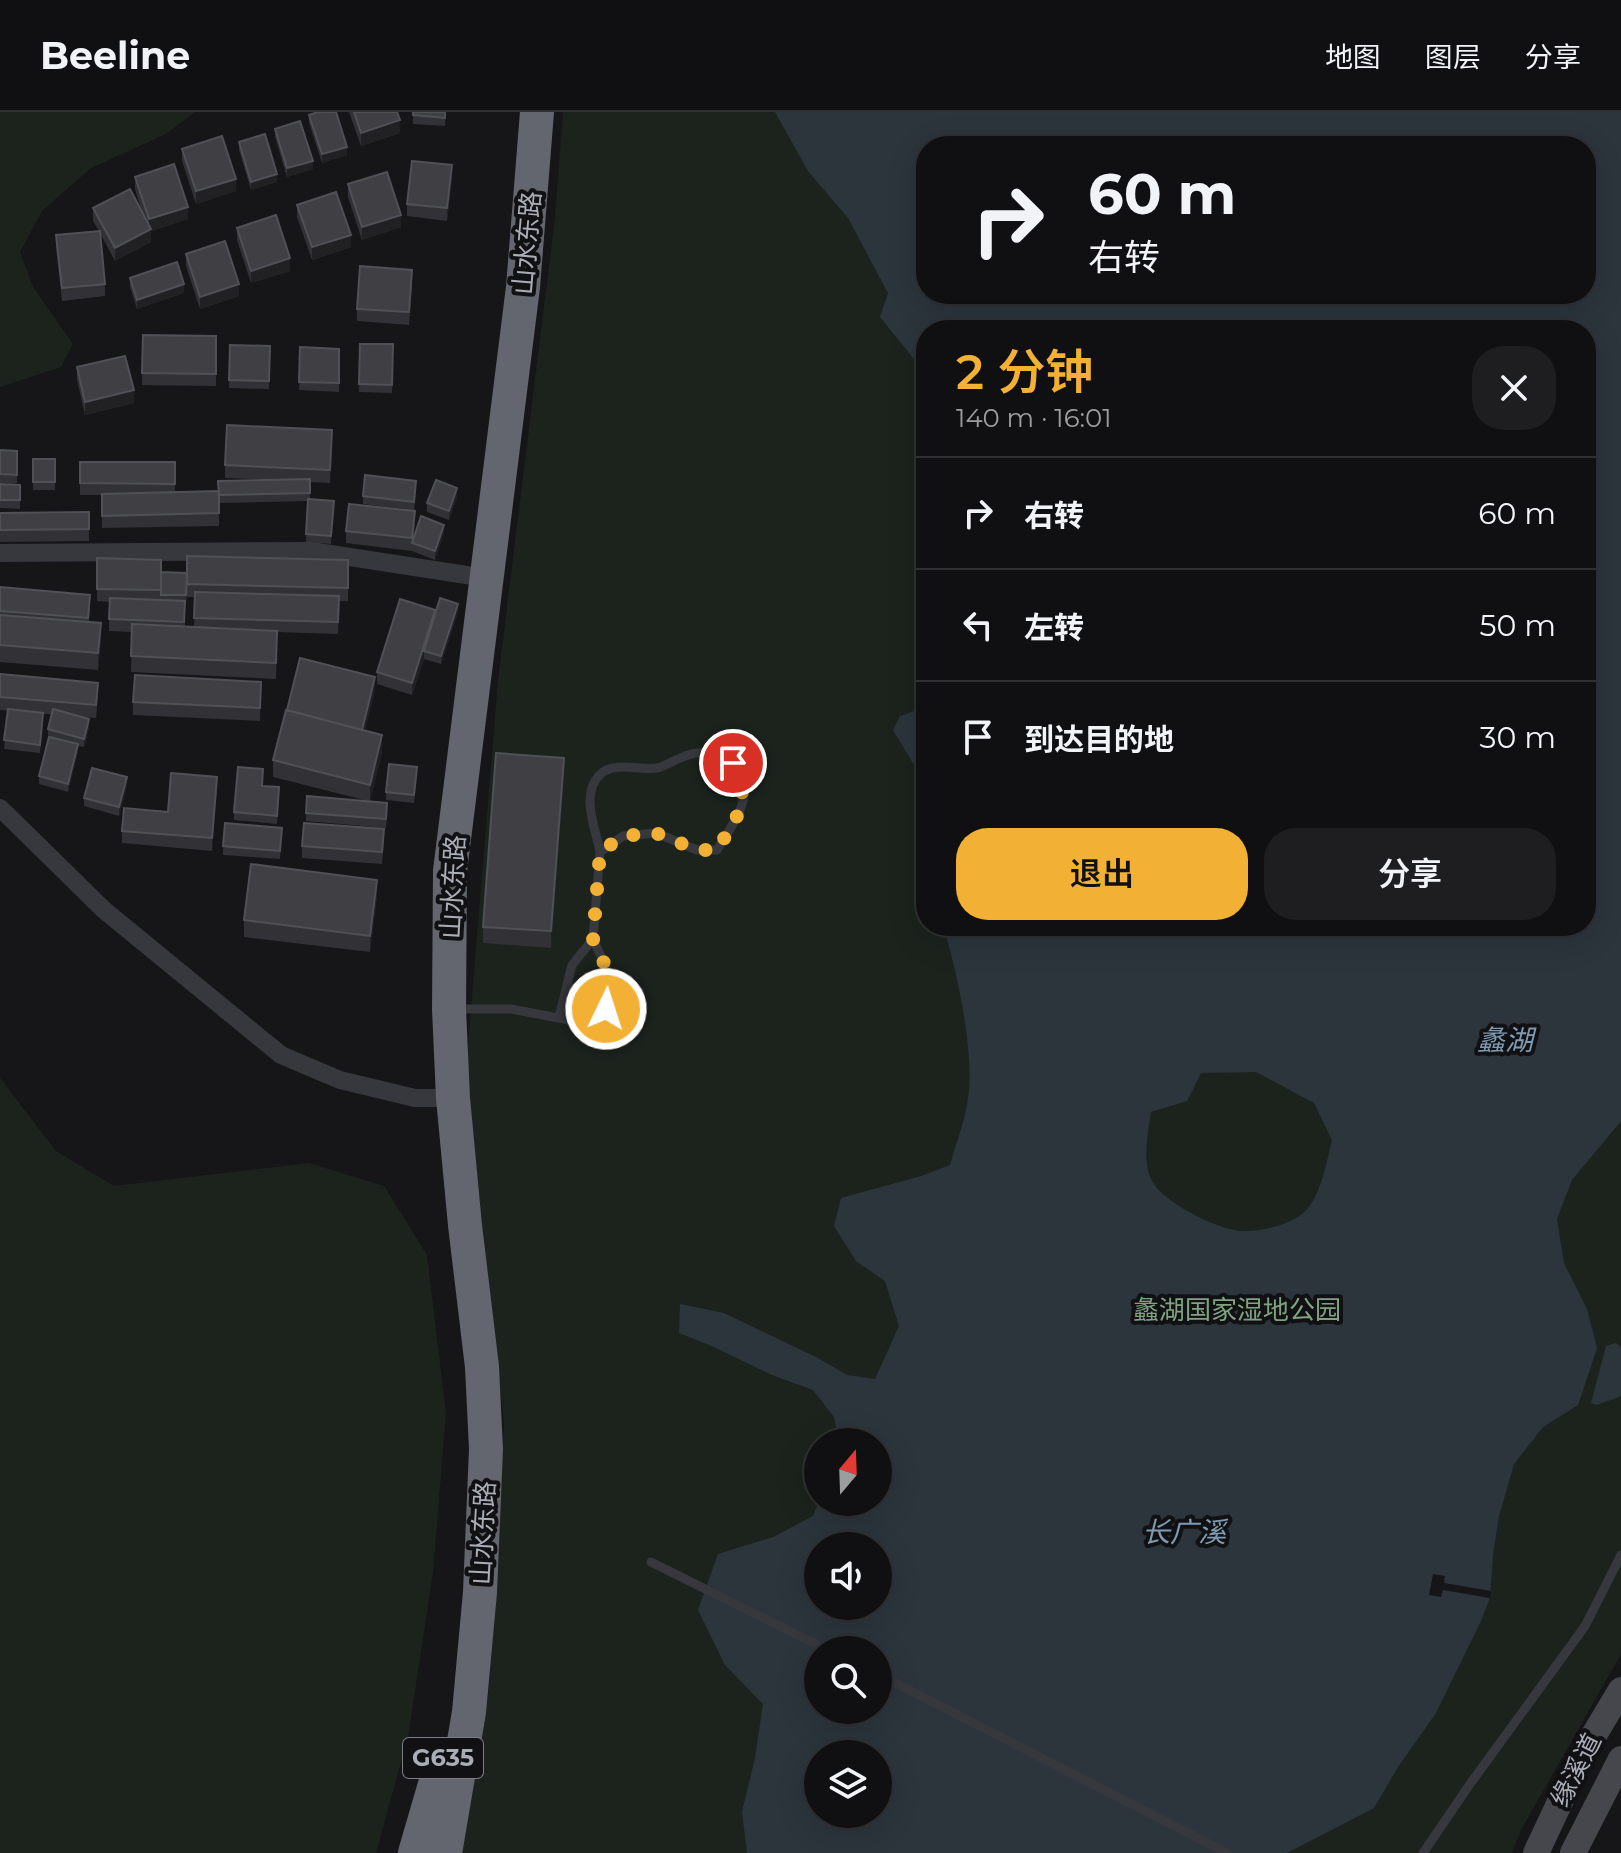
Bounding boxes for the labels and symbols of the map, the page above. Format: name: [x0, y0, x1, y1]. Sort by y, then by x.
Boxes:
street label: 山水东路: [507, 190, 547, 296]
pin: [699, 729, 767, 797]
street label: 山水东路: [434, 834, 472, 940]
position arrow: [564, 967, 648, 1051]
water label: 蠡湖: [1477, 1023, 1537, 1057]
park label: 蠡湖国家湿地公园: [1133, 1294, 1341, 1326]
north arrow: [804, 1428, 892, 1516]
street label: 山水东路: [464, 1480, 502, 1586]
water label: 长广溪: [1142, 1515, 1229, 1549]
street label: 缘溪道: [1544, 1728, 1608, 1812]
road number: G635: [403, 1738, 483, 1778]

